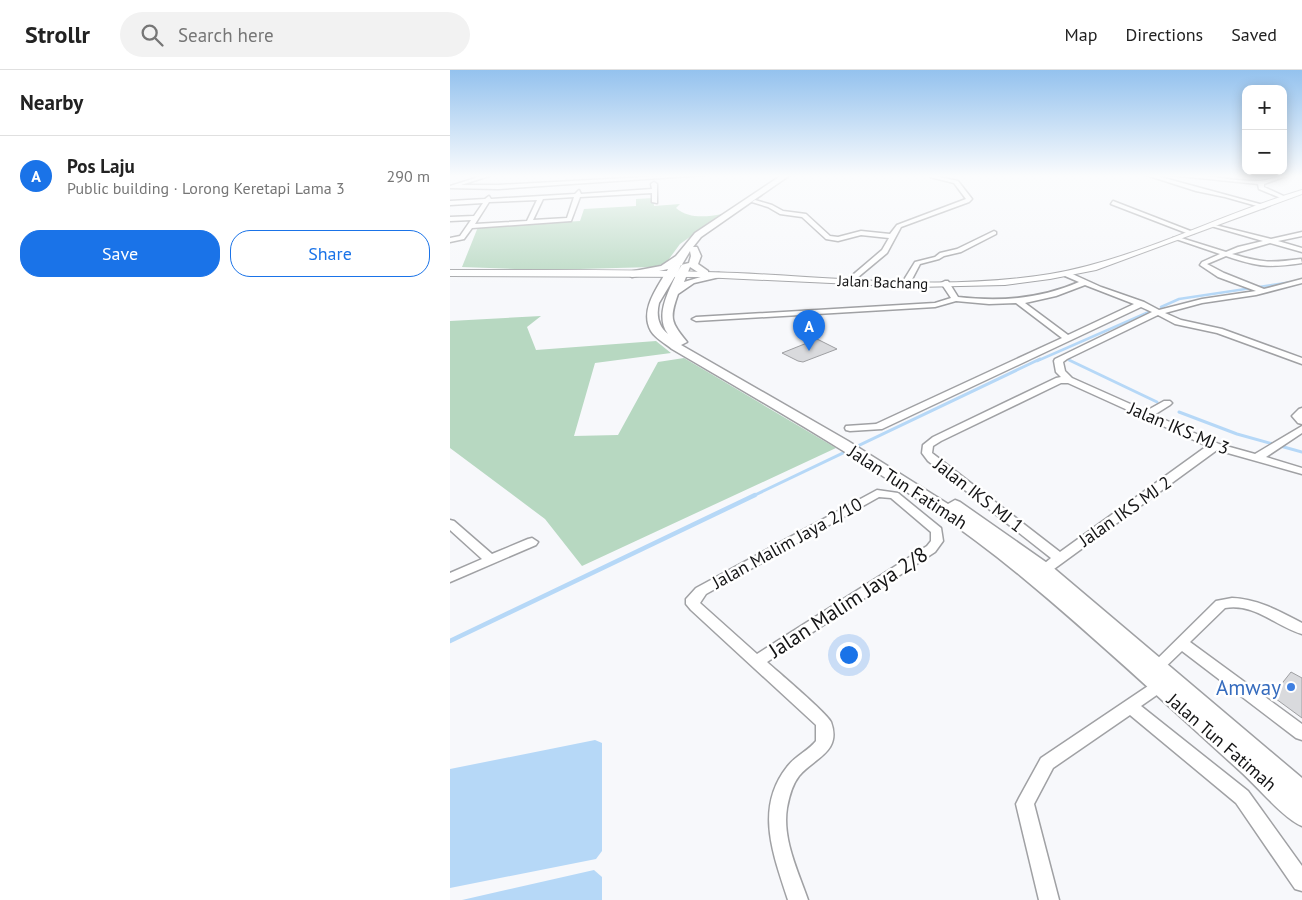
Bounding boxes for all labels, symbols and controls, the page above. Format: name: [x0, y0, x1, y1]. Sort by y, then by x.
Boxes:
search box: [120, 12, 470, 57]
text: Strollr: [25, 19, 90, 50]
icon: search: [138, 21, 166, 49]
text: Search here: [178, 23, 274, 47]
text: Map: [1065, 23, 1097, 46]
text: Directions: [1125, 23, 1203, 46]
text: Saved: [1231, 23, 1277, 46]
map controls: [1242, 85, 1287, 175]
button: +: [1242, 85, 1287, 130]
text: Nearby: [20, 89, 83, 116]
button: −: [1242, 130, 1287, 175]
text: Pos Laju: [67, 154, 135, 178]
text: A: [31, 166, 41, 186]
text: 290 m: [387, 166, 430, 186]
text: Public building · Lorong Keretapi Lama 3: [67, 178, 345, 198]
button: Save: [20, 230, 220, 277]
button: Share: [230, 230, 430, 277]
street label: Jalan Bachang: [836, 271, 929, 293]
pin: A: [793, 310, 825, 351]
street label: Jalan IKS MJ 3: [1124, 396, 1233, 460]
street label: Jalan Tun Fatimah: [843, 439, 972, 534]
street label: Jalan IKS MJ 1: [929, 452, 1029, 537]
street label: Jalan IKS MJ 2: [1073, 471, 1176, 552]
street label: Jalan Malim Jaya 2/10: [707, 492, 866, 594]
street label: Jalan Malim Jaya 2/8: [763, 540, 933, 664]
your location: [836, 642, 862, 668]
place label: Amway: [1216, 674, 1281, 701]
marker: Amway: [1285, 681, 1297, 693]
street label: Jalan Tun Fatimah: [1162, 688, 1281, 796]

